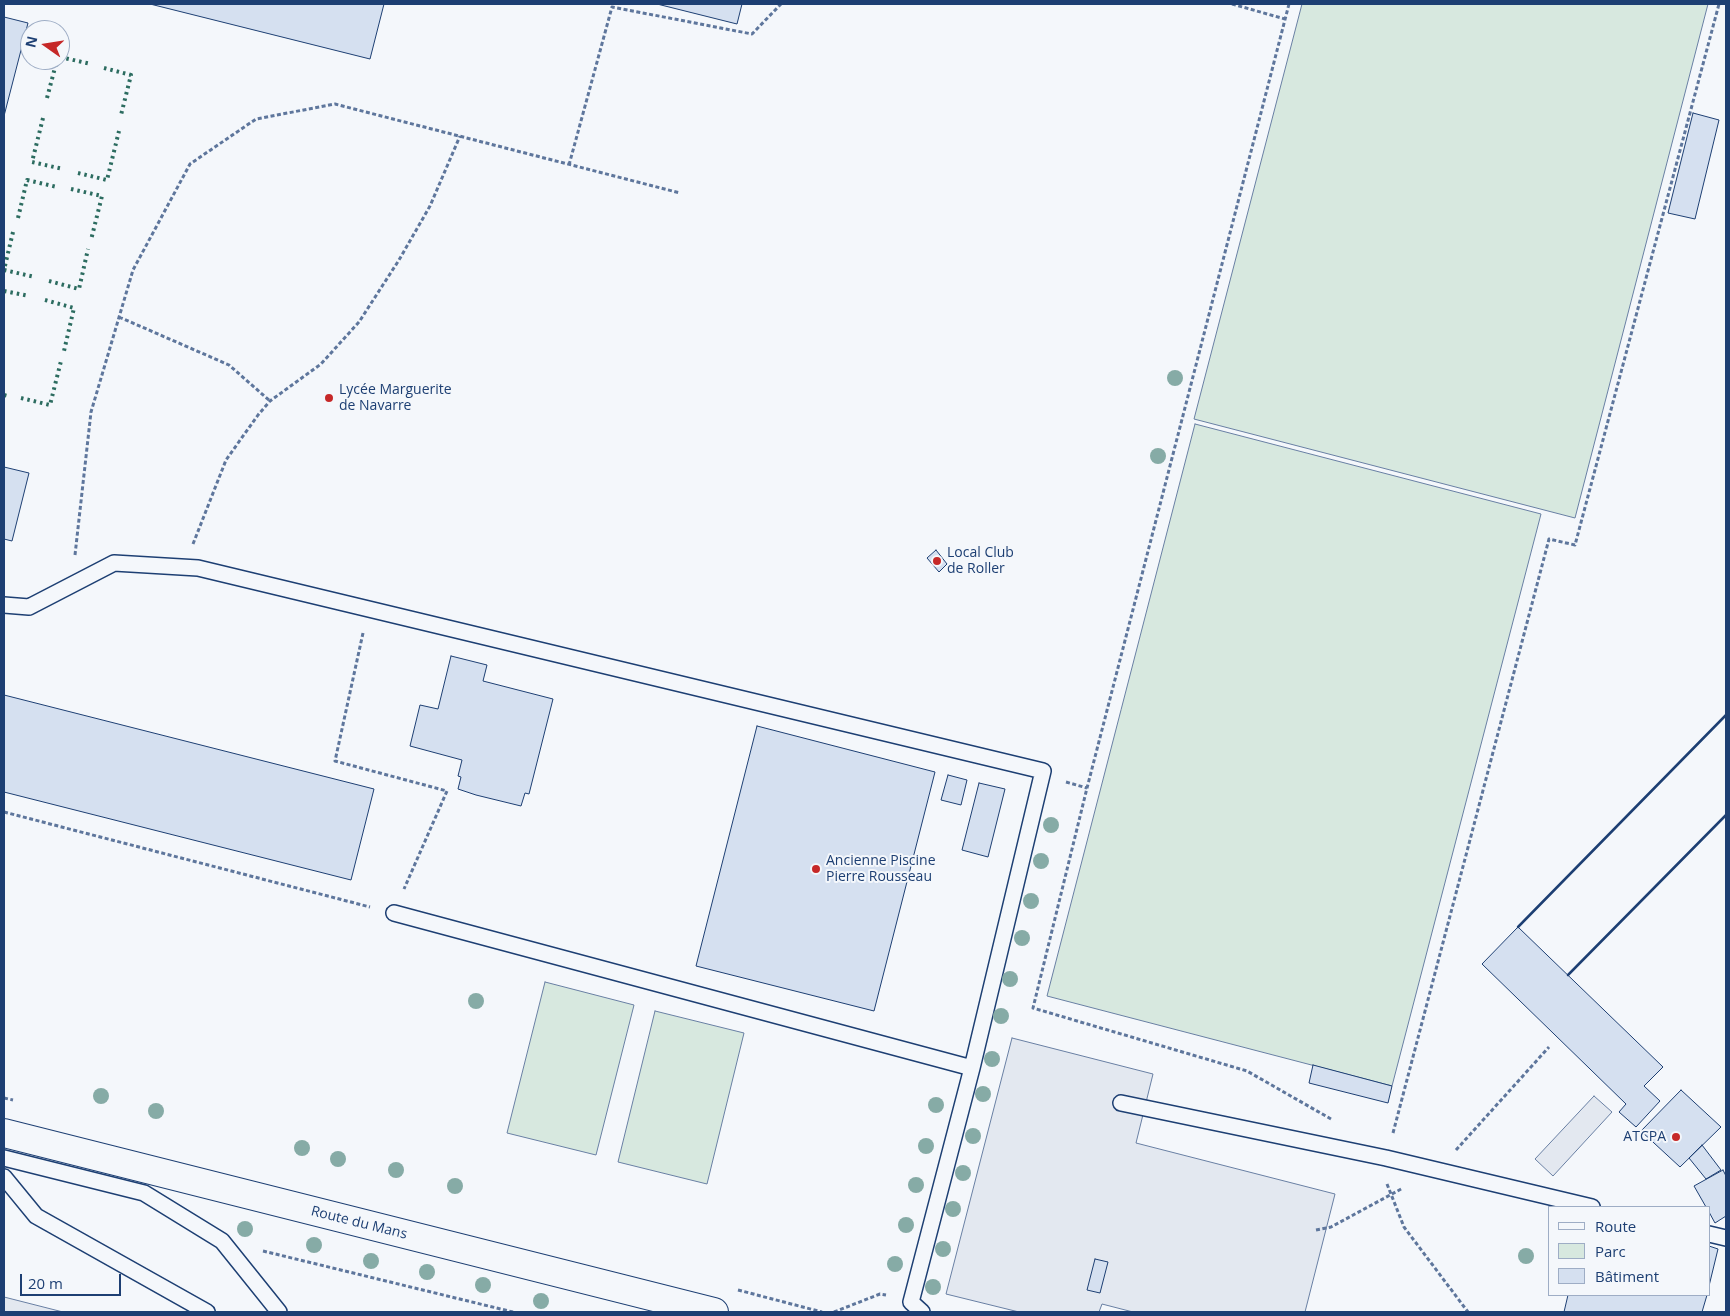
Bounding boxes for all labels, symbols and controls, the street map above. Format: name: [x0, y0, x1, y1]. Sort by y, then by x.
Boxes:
north arrow: [20, 20, 70, 70]
text: N: [20, 34, 41, 49]
place label: Lycée Marguerite de Navarre: [339, 382, 452, 414]
marker: Lycée Marguerite de Navarre: [323, 392, 335, 404]
place label: Local Club de Roller: [947, 545, 1014, 578]
marker: Local Club de Roller: [931, 555, 943, 567]
place label: Ancienne Piscine Pierre Rousseau: [826, 853, 936, 886]
marker: Ancienne Piscine Pierre Rousseau: [810, 863, 822, 875]
place label: ATCPA: [1623, 1129, 1666, 1145]
marker: ATCPA: [1670, 1131, 1682, 1143]
street label: Route du Mans: [309, 1203, 409, 1243]
legend: [1548, 1206, 1710, 1296]
text: Route: [1595, 1216, 1636, 1236]
text: Parc: [1595, 1241, 1626, 1261]
scale bar: [22, 1264, 124, 1296]
text: Bâtiment: [1595, 1266, 1659, 1286]
text: 20 m: [28, 1273, 63, 1293]

